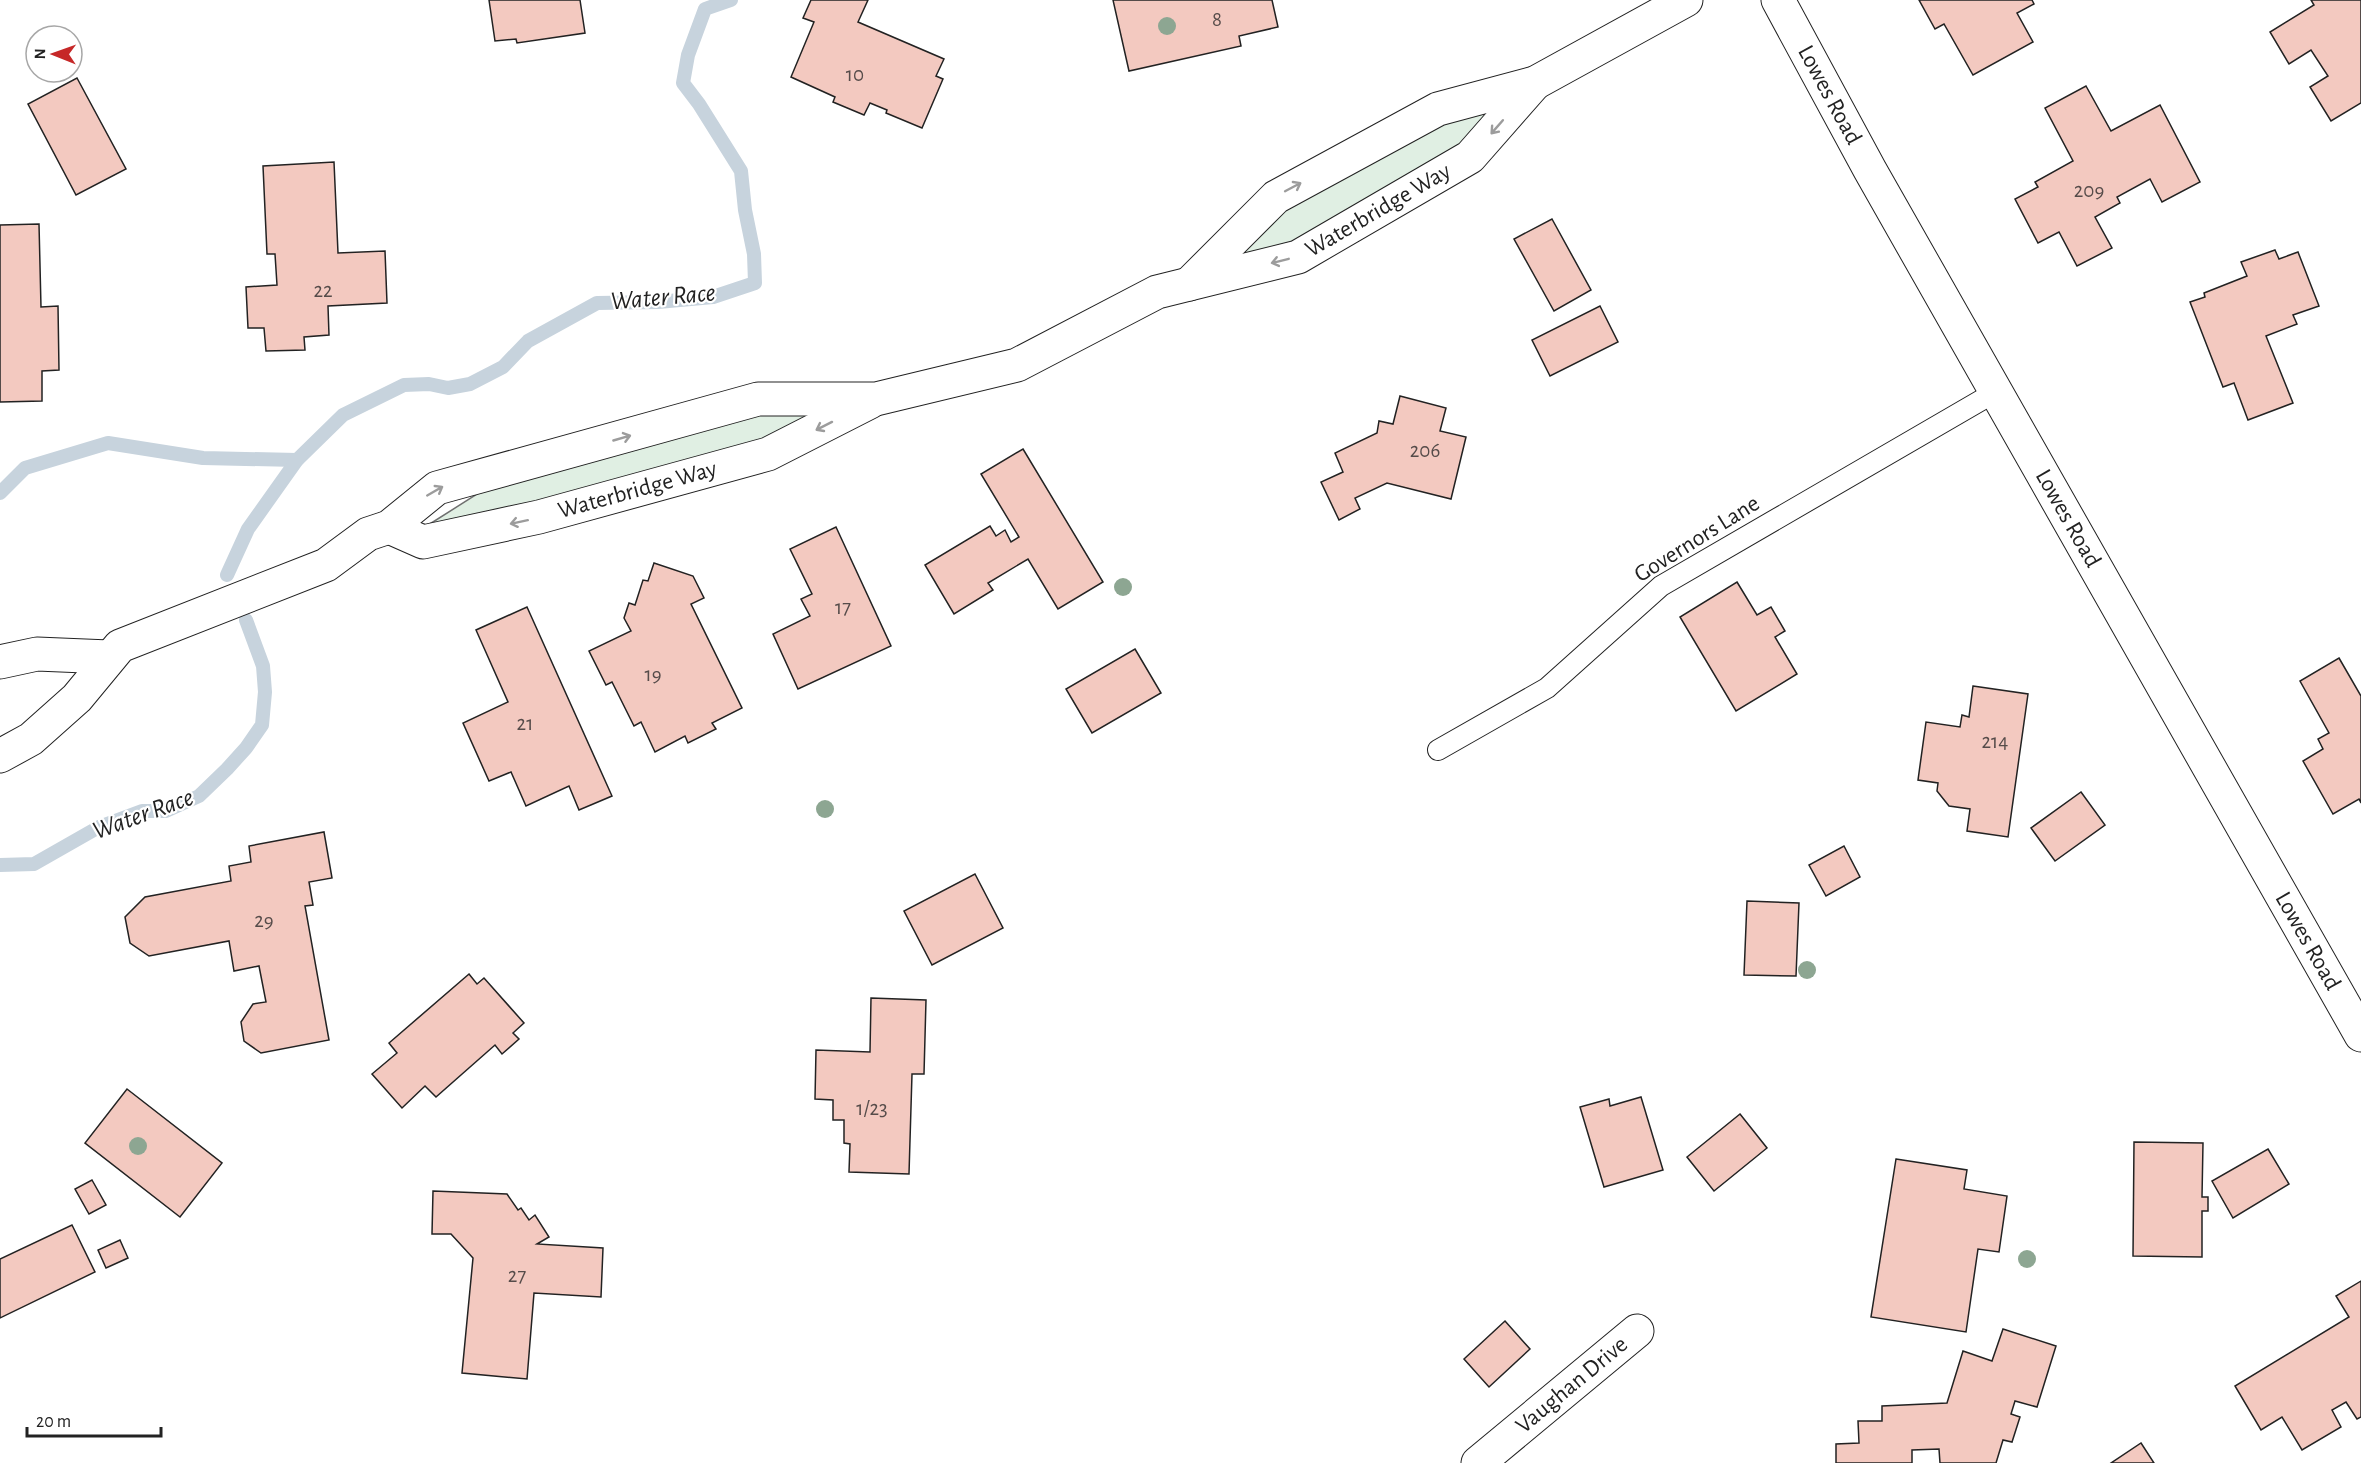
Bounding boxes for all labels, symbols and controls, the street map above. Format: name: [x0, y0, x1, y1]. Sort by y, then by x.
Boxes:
house number: 8: [1212, 9, 1222, 30]
north arrow: [24, 24, 84, 84]
street label: Lowes Road: [1793, 41, 1866, 148]
text: N: [32, 48, 48, 59]
house number: 10: [846, 64, 864, 85]
one-way arrow: [1490, 119, 1503, 135]
street label: Waterbridge Way: [1301, 159, 1455, 262]
house number: 209: [2074, 180, 2104, 201]
one-way arrow: [1284, 181, 1302, 193]
one-way arrow: [1270, 256, 1289, 268]
water label: Water Race: [609, 279, 717, 315]
house number: 22: [313, 280, 333, 301]
one-way arrow: [815, 420, 833, 432]
one-way arrow: [612, 431, 631, 443]
house number: 206: [1410, 440, 1440, 461]
street label: Waterbridge Way: [556, 457, 720, 523]
street label: Lowes Road: [2031, 465, 2105, 572]
one-way arrow: [426, 485, 443, 497]
street label: Governors Lane: [1630, 491, 1764, 587]
one-way arrow: [509, 516, 528, 528]
house number: 17: [835, 597, 851, 618]
house number: 19: [644, 664, 662, 685]
house number: 21: [517, 713, 533, 734]
house number: 214: [1982, 731, 2008, 752]
water label: Water Race: [89, 784, 197, 844]
street label: Lowes Road: [2270, 888, 2345, 994]
house number: 29: [254, 910, 274, 931]
house number: 1/23: [856, 1098, 888, 1119]
house number: 27: [508, 1265, 526, 1286]
street label: Vaughan Drive: [1512, 1332, 1632, 1438]
scale bar: [27, 1400, 160, 1438]
text: 20 m: [36, 1413, 71, 1431]

